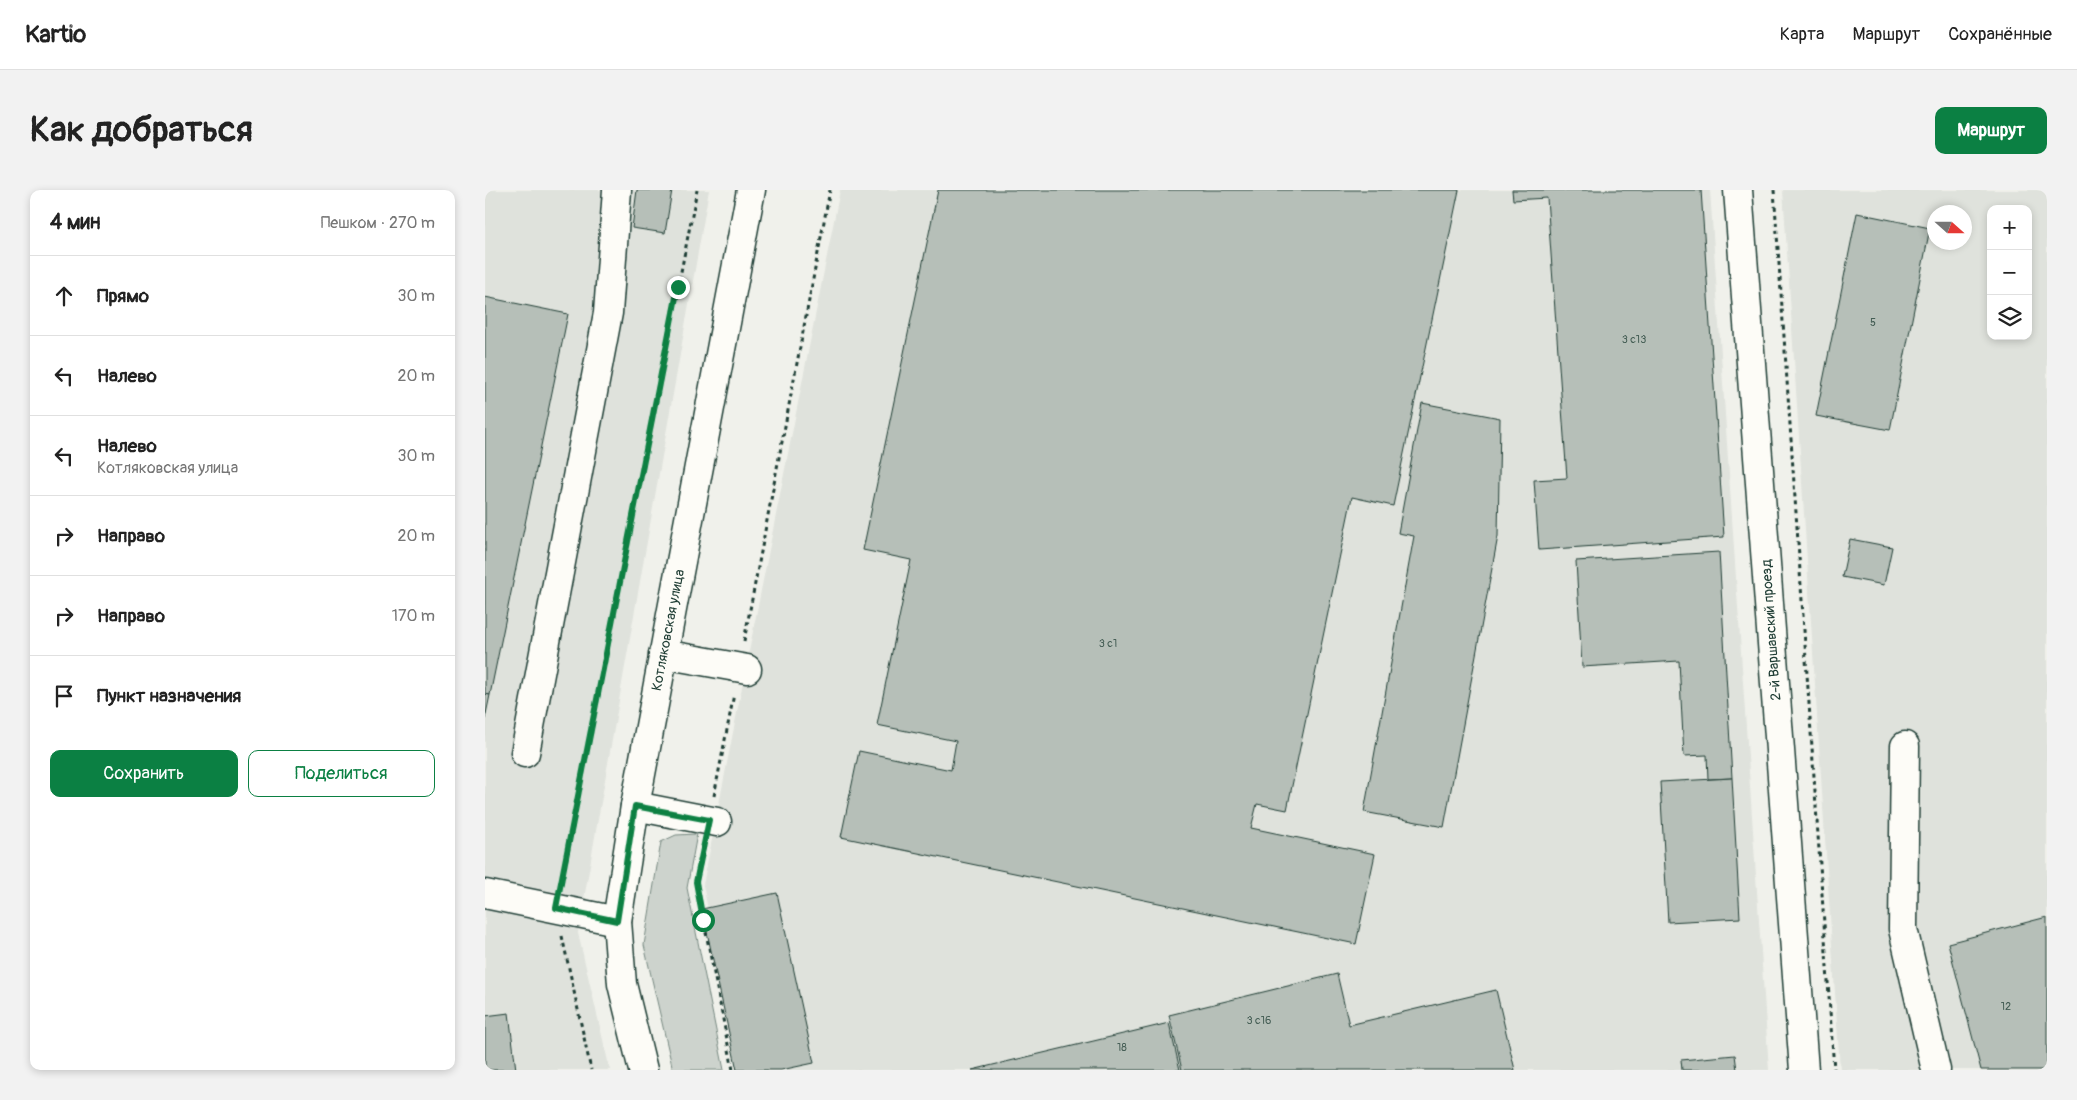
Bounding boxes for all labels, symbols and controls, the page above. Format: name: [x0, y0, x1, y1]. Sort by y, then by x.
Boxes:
text: Kartio: [25, 20, 86, 49]
text: Карта: [1780, 23, 1824, 46]
text: Маршрут: [1852, 23, 1920, 46]
text: Сохранённые: [1948, 23, 2052, 46]
button: Маршрут: [1935, 107, 2047, 154]
text: Как добраться: [30, 108, 253, 152]
north arrow: [1927, 205, 1972, 250]
map controls: [1987, 205, 2032, 340]
button: +: [1987, 205, 2032, 250]
text: 4 мин: [50, 209, 100, 236]
text: Пешком · 270 m: [321, 213, 435, 233]
button: −: [1987, 250, 2032, 295]
route end: [667, 276, 690, 299]
icon: ahead: [50, 282, 78, 310]
text: Прямо: [97, 284, 149, 308]
text: 30 m: [397, 286, 435, 306]
button: layers: [1987, 295, 2032, 340]
house number: 5: [1870, 316, 1876, 329]
house number: 3 с13: [1622, 333, 1646, 346]
icon: left: [50, 362, 78, 390]
text: Налево: [97, 364, 157, 388]
text: 20 m: [397, 366, 435, 386]
text: Налево: [97, 434, 157, 458]
icon: left: [50, 442, 78, 470]
text: 30 m: [397, 446, 435, 466]
text: Котляковская улица: [97, 458, 238, 478]
icon: right: [50, 522, 78, 550]
text: Направо: [97, 524, 165, 548]
text: 20 m: [397, 526, 435, 546]
street label: 2-й Варшавский проезд: [1758, 558, 1784, 701]
street label: Котляковская улица: [648, 568, 688, 692]
icon: right: [50, 602, 78, 630]
text: Направо: [97, 604, 165, 628]
text: 170 m: [392, 606, 435, 626]
house number: 3 с1: [1099, 637, 1117, 650]
icon: arrive: [50, 682, 78, 710]
text: Пункт назначения: [97, 684, 241, 708]
button: Сохранить: [50, 750, 238, 797]
button: Поделиться: [248, 750, 435, 797]
route start: [692, 909, 715, 932]
house number: 12: [2001, 1000, 2011, 1013]
house number: 3 с16: [1247, 1014, 1271, 1027]
house number: 18: [1117, 1041, 1127, 1054]

